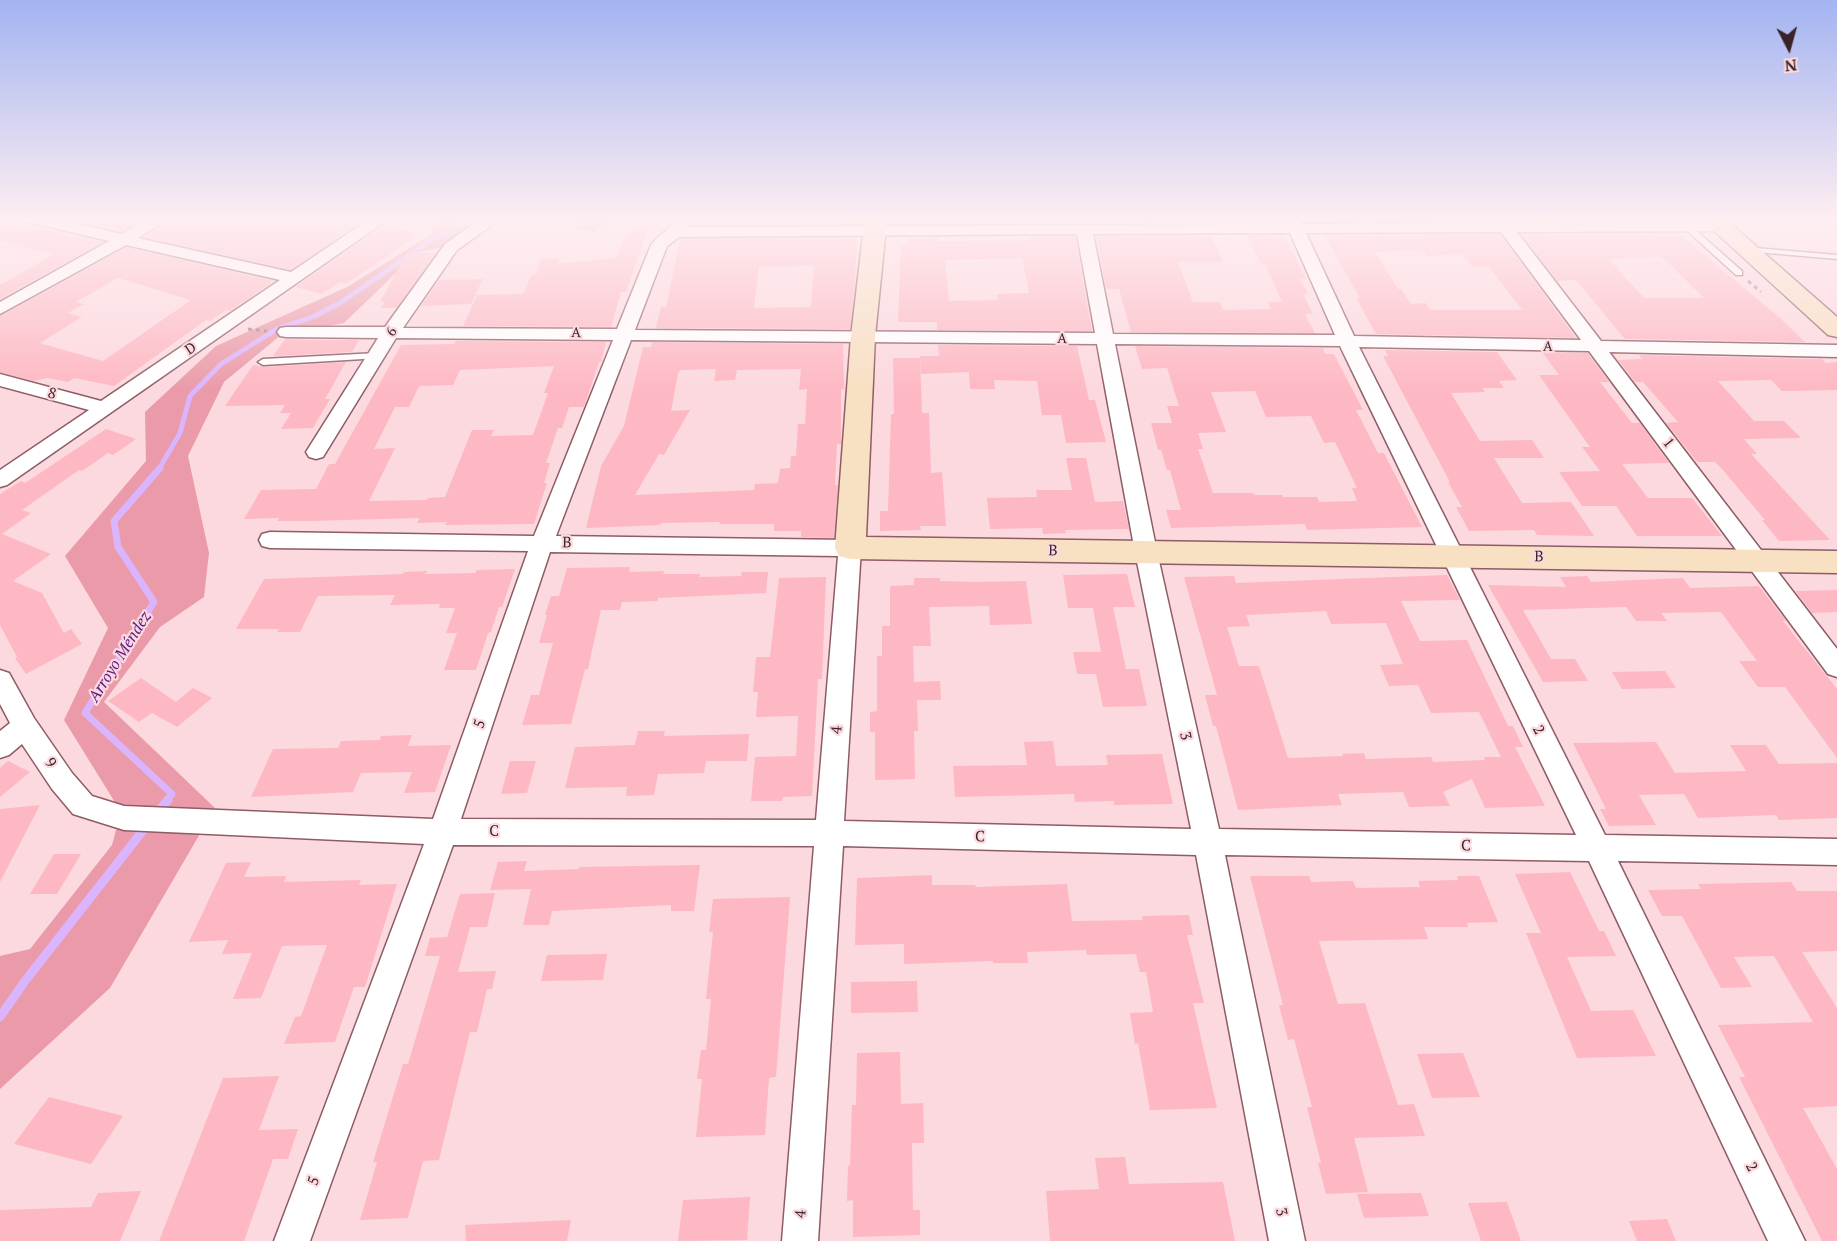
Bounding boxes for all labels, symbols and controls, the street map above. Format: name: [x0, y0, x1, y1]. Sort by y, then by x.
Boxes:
north arrow: [1759, 18, 1819, 78]
text: N: [1784, 54, 1798, 77]
street label: 6: [383, 324, 401, 340]
street label: A: [571, 325, 581, 341]
street label: A: [1057, 331, 1067, 347]
street label: A: [1543, 338, 1553, 356]
street label: D: [182, 339, 200, 359]
street label: 8: [46, 384, 58, 404]
street label: 1: [1658, 434, 1678, 452]
street label: B: [562, 534, 572, 552]
street label: B: [1048, 542, 1058, 560]
street label: B: [1534, 548, 1544, 566]
water label: Arroyo Méndez: [85, 608, 155, 706]
street label: 5: [470, 717, 490, 731]
street label: 2: [1528, 722, 1548, 738]
street label: 4: [828, 725, 846, 735]
street label: 3: [1175, 730, 1195, 742]
street label: 9: [40, 755, 60, 771]
street label: C: [489, 823, 499, 841]
street label: C: [975, 828, 985, 846]
street label: C: [1461, 837, 1471, 855]
street label: 2: [1741, 1159, 1761, 1175]
street label: 5: [304, 1174, 324, 1188]
street label: 3: [1271, 1206, 1291, 1218]
street label: 4: [792, 1209, 810, 1219]

